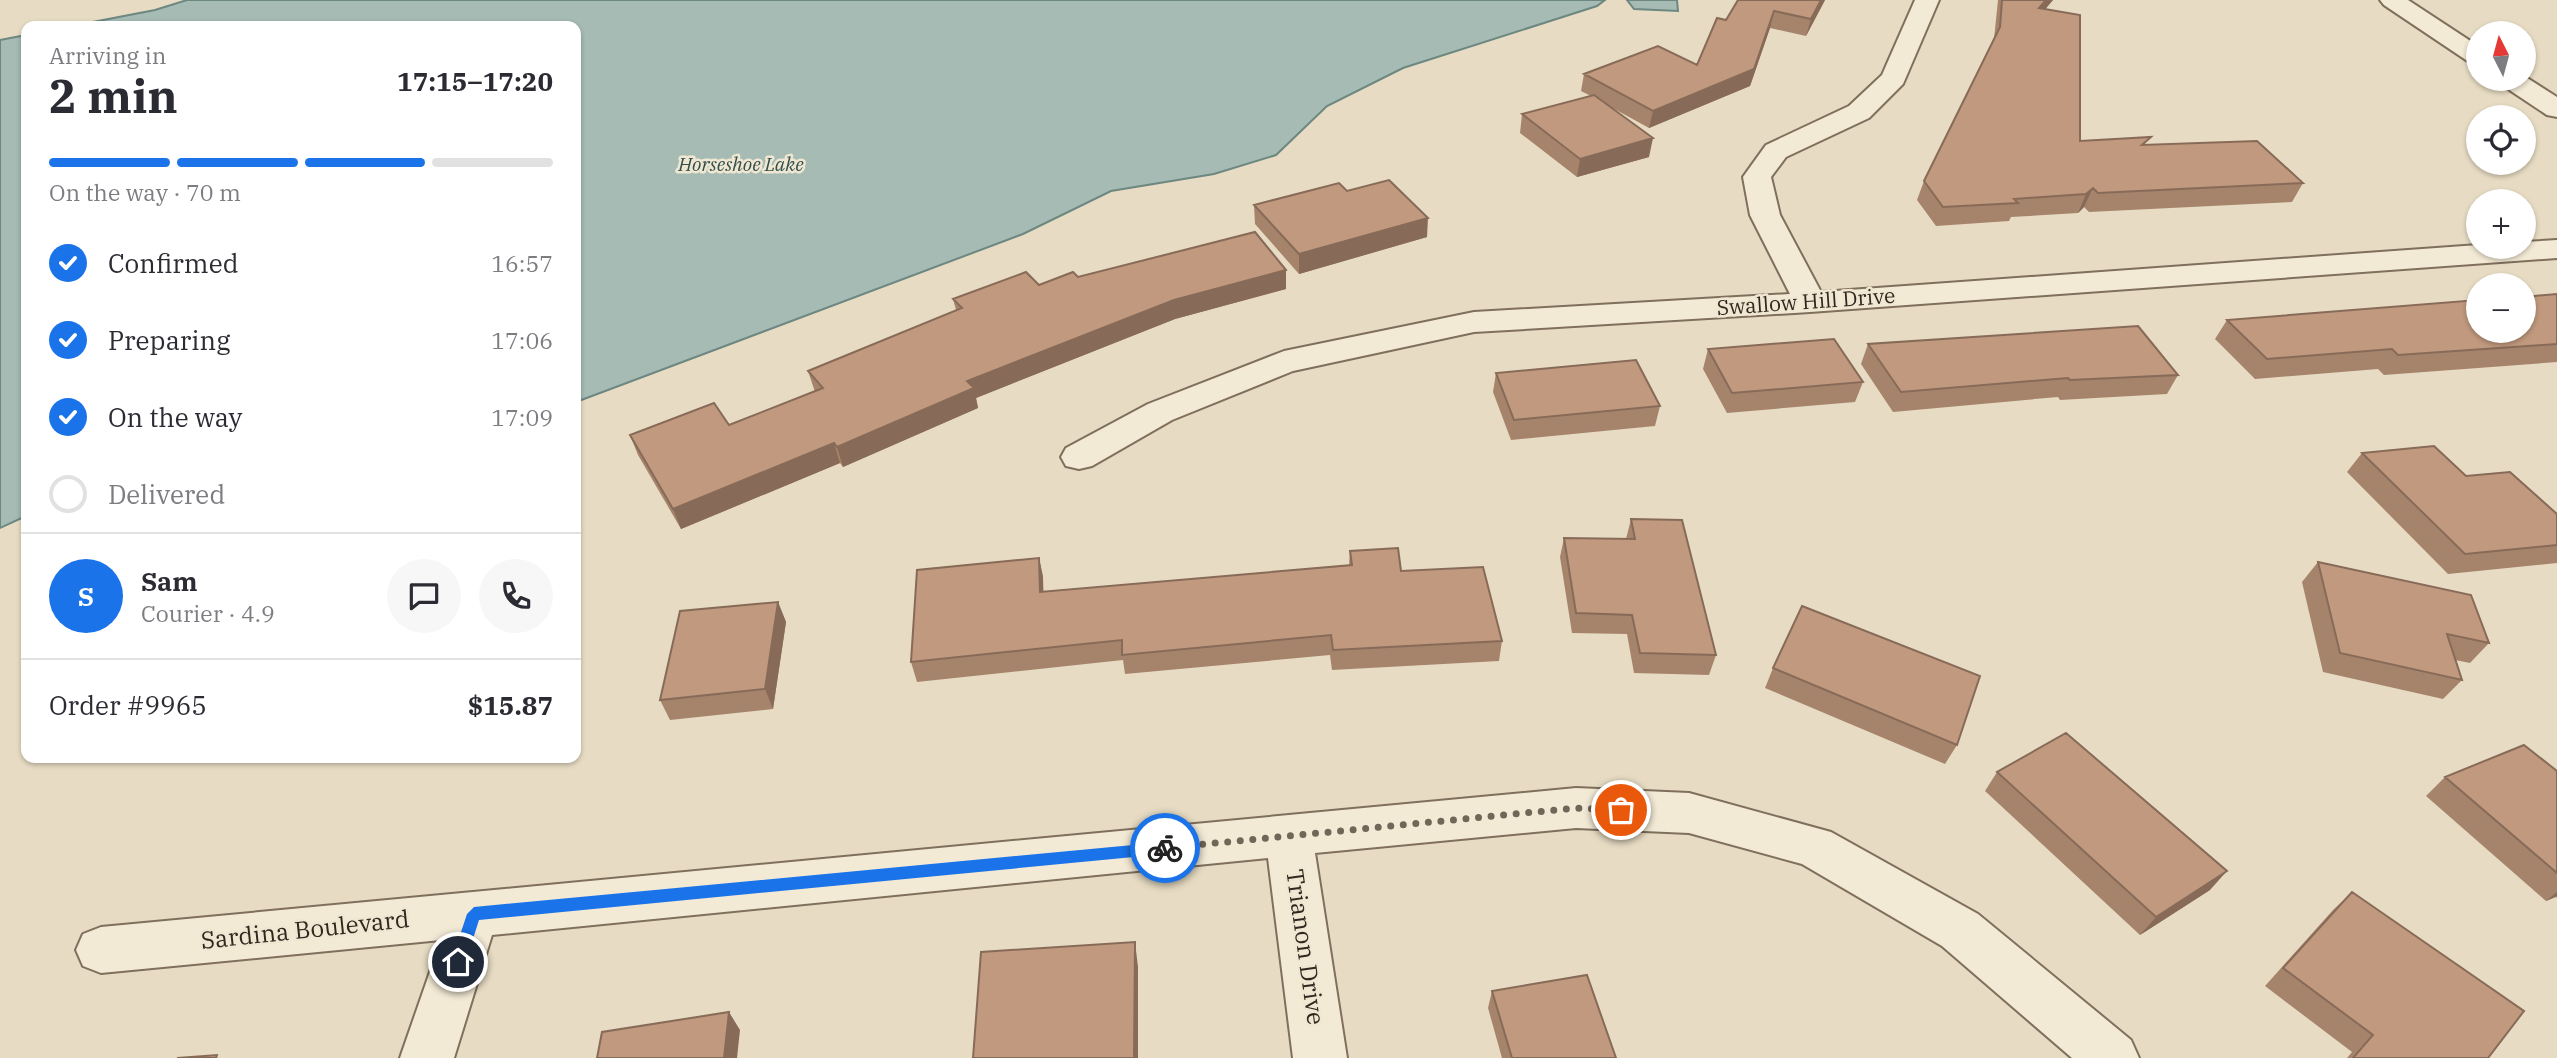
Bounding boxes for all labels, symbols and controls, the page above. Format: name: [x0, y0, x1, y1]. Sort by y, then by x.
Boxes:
north arrow: [2466, 21, 2536, 91]
map controls: [2466, 21, 2536, 343]
text: Arriving in: [49, 40, 166, 70]
text: 17:15–17:20: [397, 64, 553, 98]
text: 2 min: [49, 66, 178, 126]
button: locate: [2466, 105, 2536, 175]
water label: Horseshoe Lake: [677, 152, 804, 176]
text: On the way · 70 m: [49, 177, 241, 207]
button: +: [2466, 189, 2536, 259]
icon: check: [49, 244, 87, 282]
text: Confirmed: [108, 246, 239, 280]
text: 16:57: [491, 248, 553, 278]
button: −: [2466, 273, 2536, 343]
street label: Swallow Hill Drive: [1716, 281, 1896, 321]
icon: check: [49, 321, 87, 359]
text: Preparing: [108, 323, 230, 357]
text: 17:06: [491, 325, 553, 355]
icon: check: [49, 398, 87, 436]
text: On the way: [108, 400, 242, 434]
text: 17:09: [491, 402, 553, 432]
text: Delivered: [108, 477, 225, 511]
button: chat: [387, 559, 461, 633]
button: phone: [479, 559, 553, 633]
text: Sam: [141, 564, 197, 598]
text: S: [78, 579, 94, 613]
text: Courier · 4.9: [141, 598, 275, 628]
text: Order #9965: [49, 688, 207, 722]
text: $15.87: [468, 688, 553, 722]
pin: [1591, 780, 1651, 840]
icon: bag: [1602, 791, 1640, 829]
courier: [1130, 813, 1200, 883]
icon: bike: [1146, 829, 1184, 867]
street label: Trianon Drive: [1279, 867, 1333, 1027]
street label: Sardina Boulevard: [199, 902, 411, 956]
pin: [428, 932, 488, 992]
icon: home: [439, 943, 477, 981]

